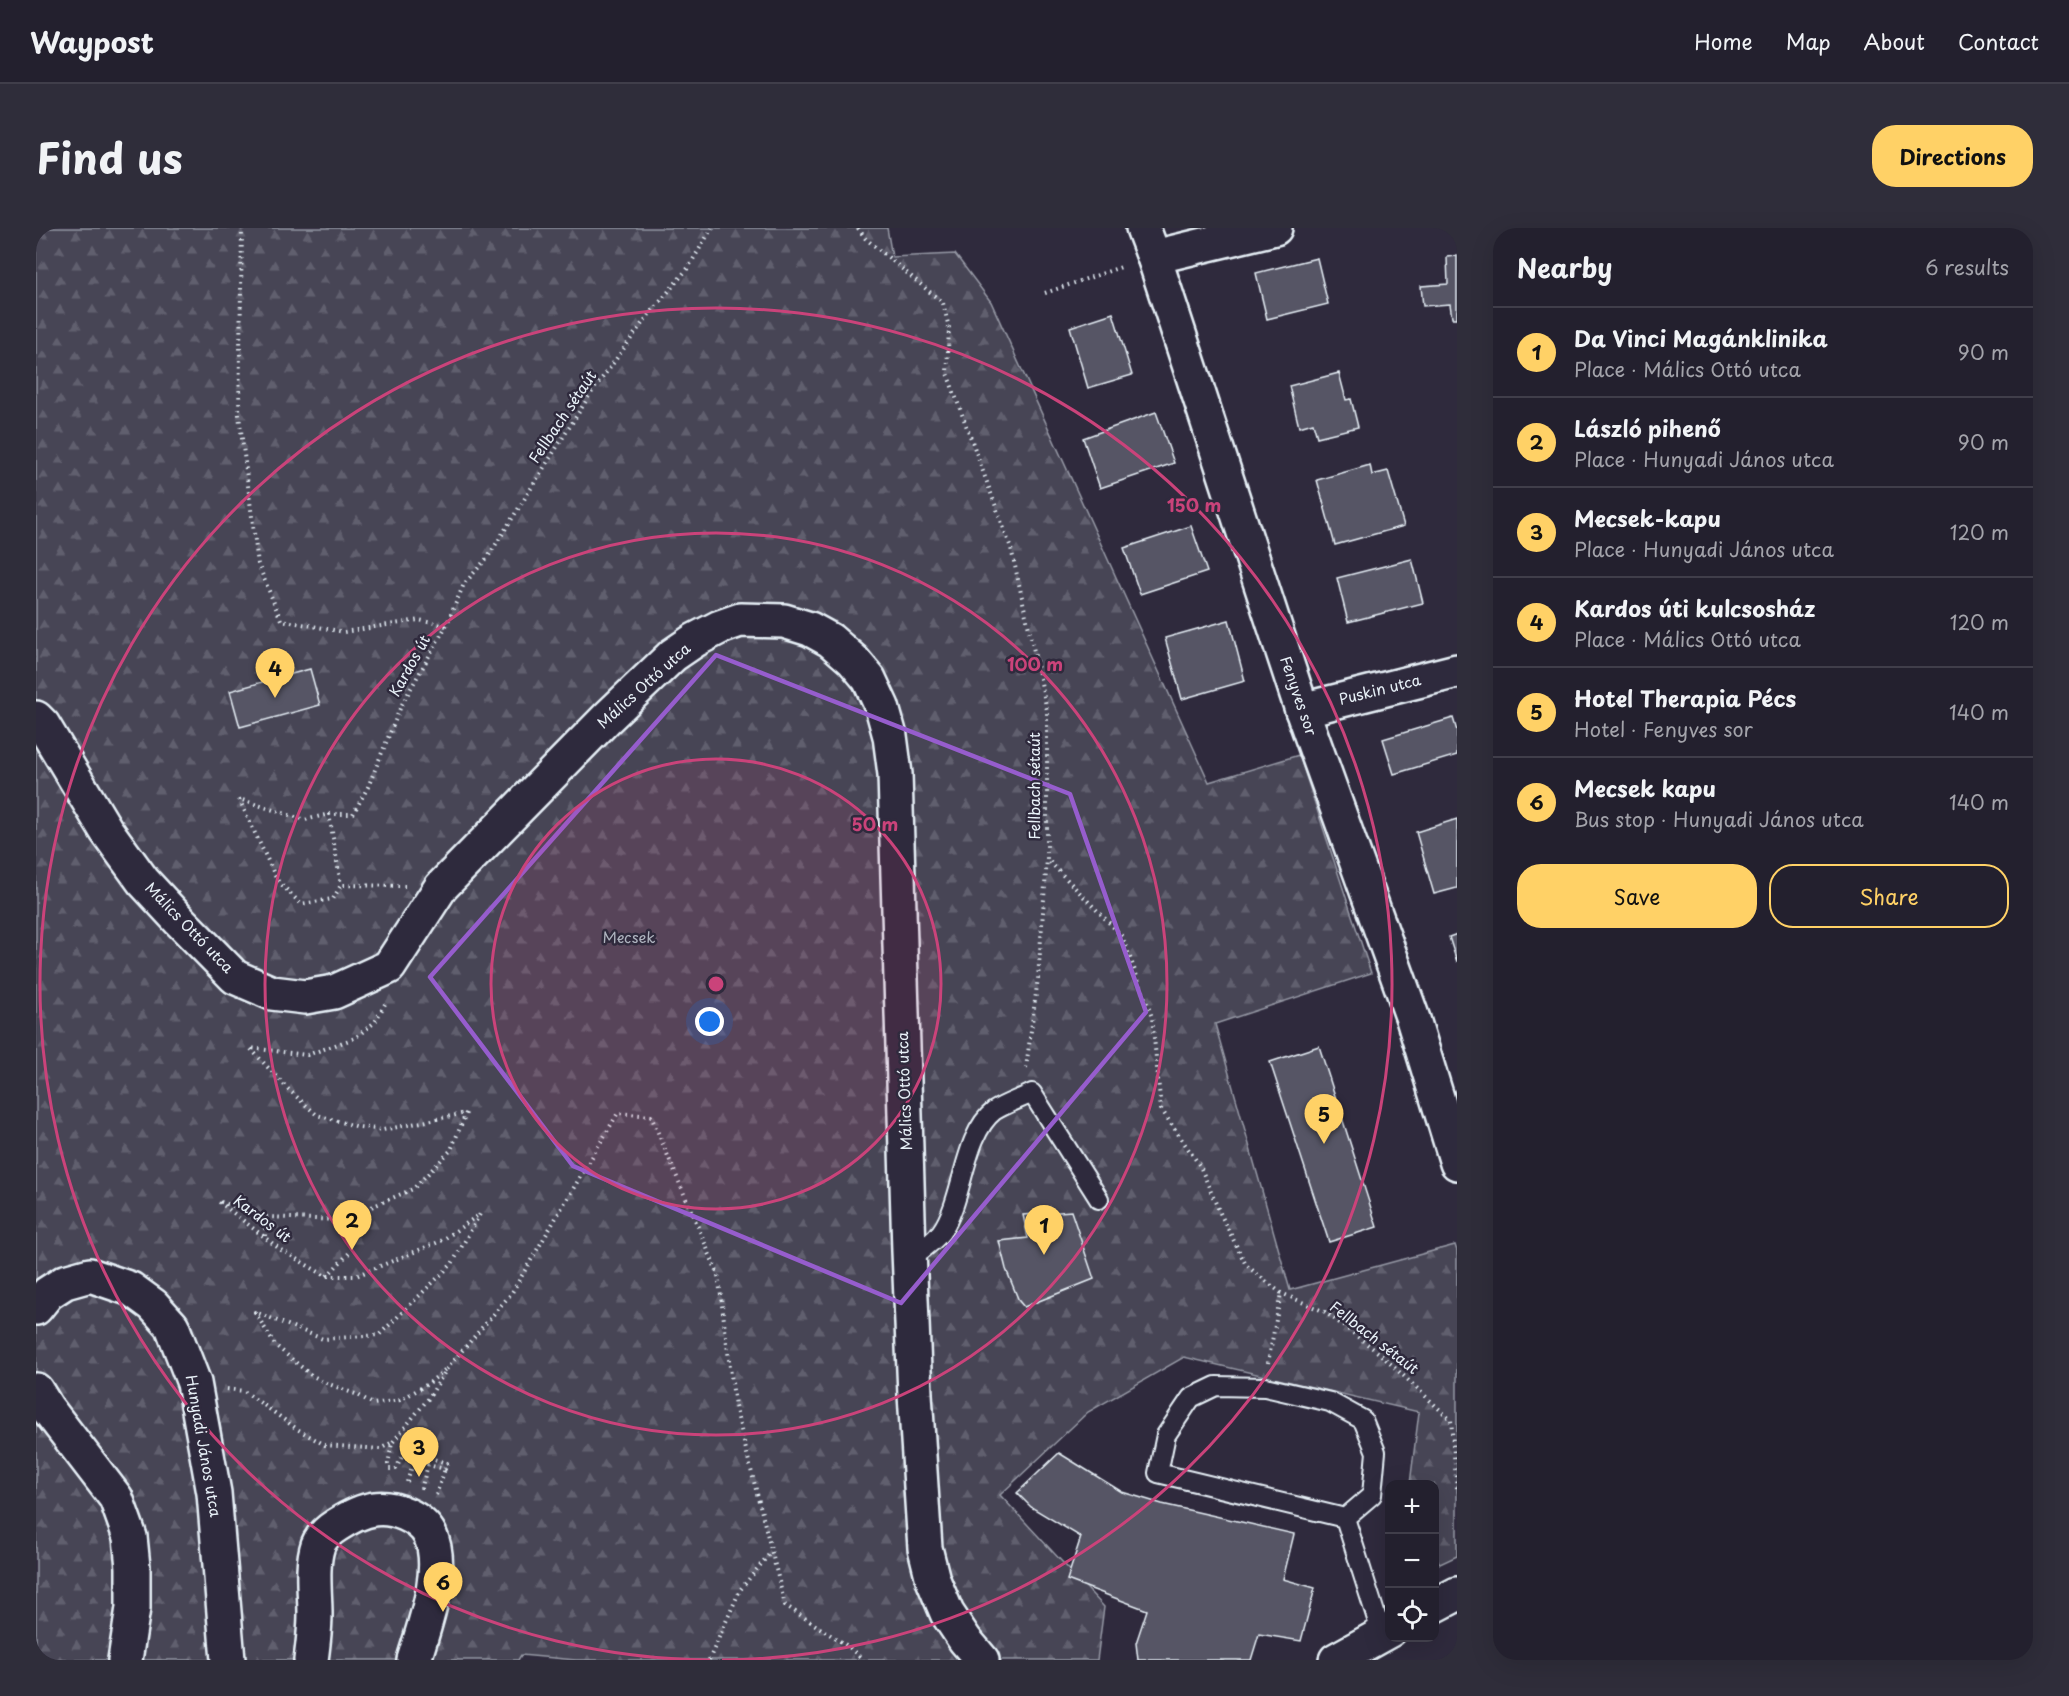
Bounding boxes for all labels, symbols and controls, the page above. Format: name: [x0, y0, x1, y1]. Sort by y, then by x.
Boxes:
text: Waypost: [30, 20, 154, 63]
text: Home: [1694, 25, 1753, 57]
text: Map: [1786, 25, 1831, 57]
text: About: [1864, 25, 1925, 57]
text: Contact: [1958, 25, 2039, 57]
text: Find us: [36, 125, 183, 188]
button: Directions: [1872, 125, 2033, 187]
text: Nearby: [1517, 248, 1612, 287]
text: 6 results: [1925, 252, 2009, 282]
text: Da Vinci Magánklinika: [1574, 321, 1828, 354]
text: 1: [1532, 337, 1541, 367]
text: 90 m: [1958, 337, 2009, 367]
text: Place · Málics Ottó utca: [1574, 354, 1801, 384]
street label: Fellbach sétaút: [522, 365, 601, 467]
text: László pihenő: [1574, 411, 1721, 444]
text: 2: [1529, 427, 1544, 457]
text: 90 m: [1958, 427, 2009, 457]
text: Place · Hunyadi János utca: [1574, 444, 1834, 474]
text: 150 m: [1167, 491, 1221, 518]
text: Mecsek-kapu: [1574, 501, 1721, 534]
text: 3: [1530, 517, 1543, 547]
text: 120 m: [1950, 517, 2009, 547]
text: Place · Hunyadi János utca: [1574, 534, 1834, 564]
text: Kardos úti kulcsosház: [1574, 591, 1815, 624]
text: 4: [1530, 607, 1543, 637]
text: 120 m: [1950, 607, 2009, 637]
text: Place · Málics Ottó utca: [1574, 624, 1801, 654]
street label: Kardos út: [382, 630, 435, 700]
street label: Málics Ottó utca: [591, 636, 695, 733]
pin: 4: [256, 648, 294, 698]
text: 100 m: [1007, 650, 1063, 677]
street label: Fenyves sor: [1275, 653, 1324, 738]
street label: Puskin utca: [1336, 667, 1424, 710]
text: Hotel Therapia Pécs: [1574, 681, 1796, 714]
text: 5: [1530, 697, 1543, 727]
text: 140 m: [1949, 697, 2009, 727]
text: Hotel · Fenyves sor: [1574, 714, 1753, 744]
street label: Fellbach sétaút: [1022, 732, 1045, 840]
text: Mecsek kapu: [1574, 771, 1716, 804]
text: 6: [1529, 787, 1544, 817]
text: 140 m: [1949, 787, 2009, 817]
text: Bus stop · Hunyadi János utca: [1574, 804, 1864, 834]
text: 50 m: [852, 810, 898, 837]
button: Save: [1517, 864, 1757, 928]
button: Share: [1769, 864, 2009, 928]
street label: Málics Ottó utca: [140, 876, 240, 978]
park label: Mecsek: [602, 925, 656, 948]
centre of rings: [706, 974, 726, 994]
your location: [695, 1007, 724, 1036]
street label: Málics Ottó utca: [890, 1031, 917, 1151]
pin: 5: [1304, 1094, 1344, 1144]
street label: Kardos út: [229, 1188, 297, 1247]
pin: 2: [332, 1200, 372, 1250]
pin: 1: [1024, 1206, 1064, 1255]
street label: Fellbach sétaút: [1325, 1295, 1424, 1379]
street label: Hunyadi János utca: [181, 1373, 228, 1519]
pin: 3: [400, 1428, 439, 1477]
map controls: [1385, 1480, 1439, 1642]
button: +: [1385, 1480, 1439, 1534]
button: −: [1385, 1534, 1439, 1588]
pin: 6: [424, 1562, 462, 1612]
button: locate: [1385, 1588, 1439, 1642]

